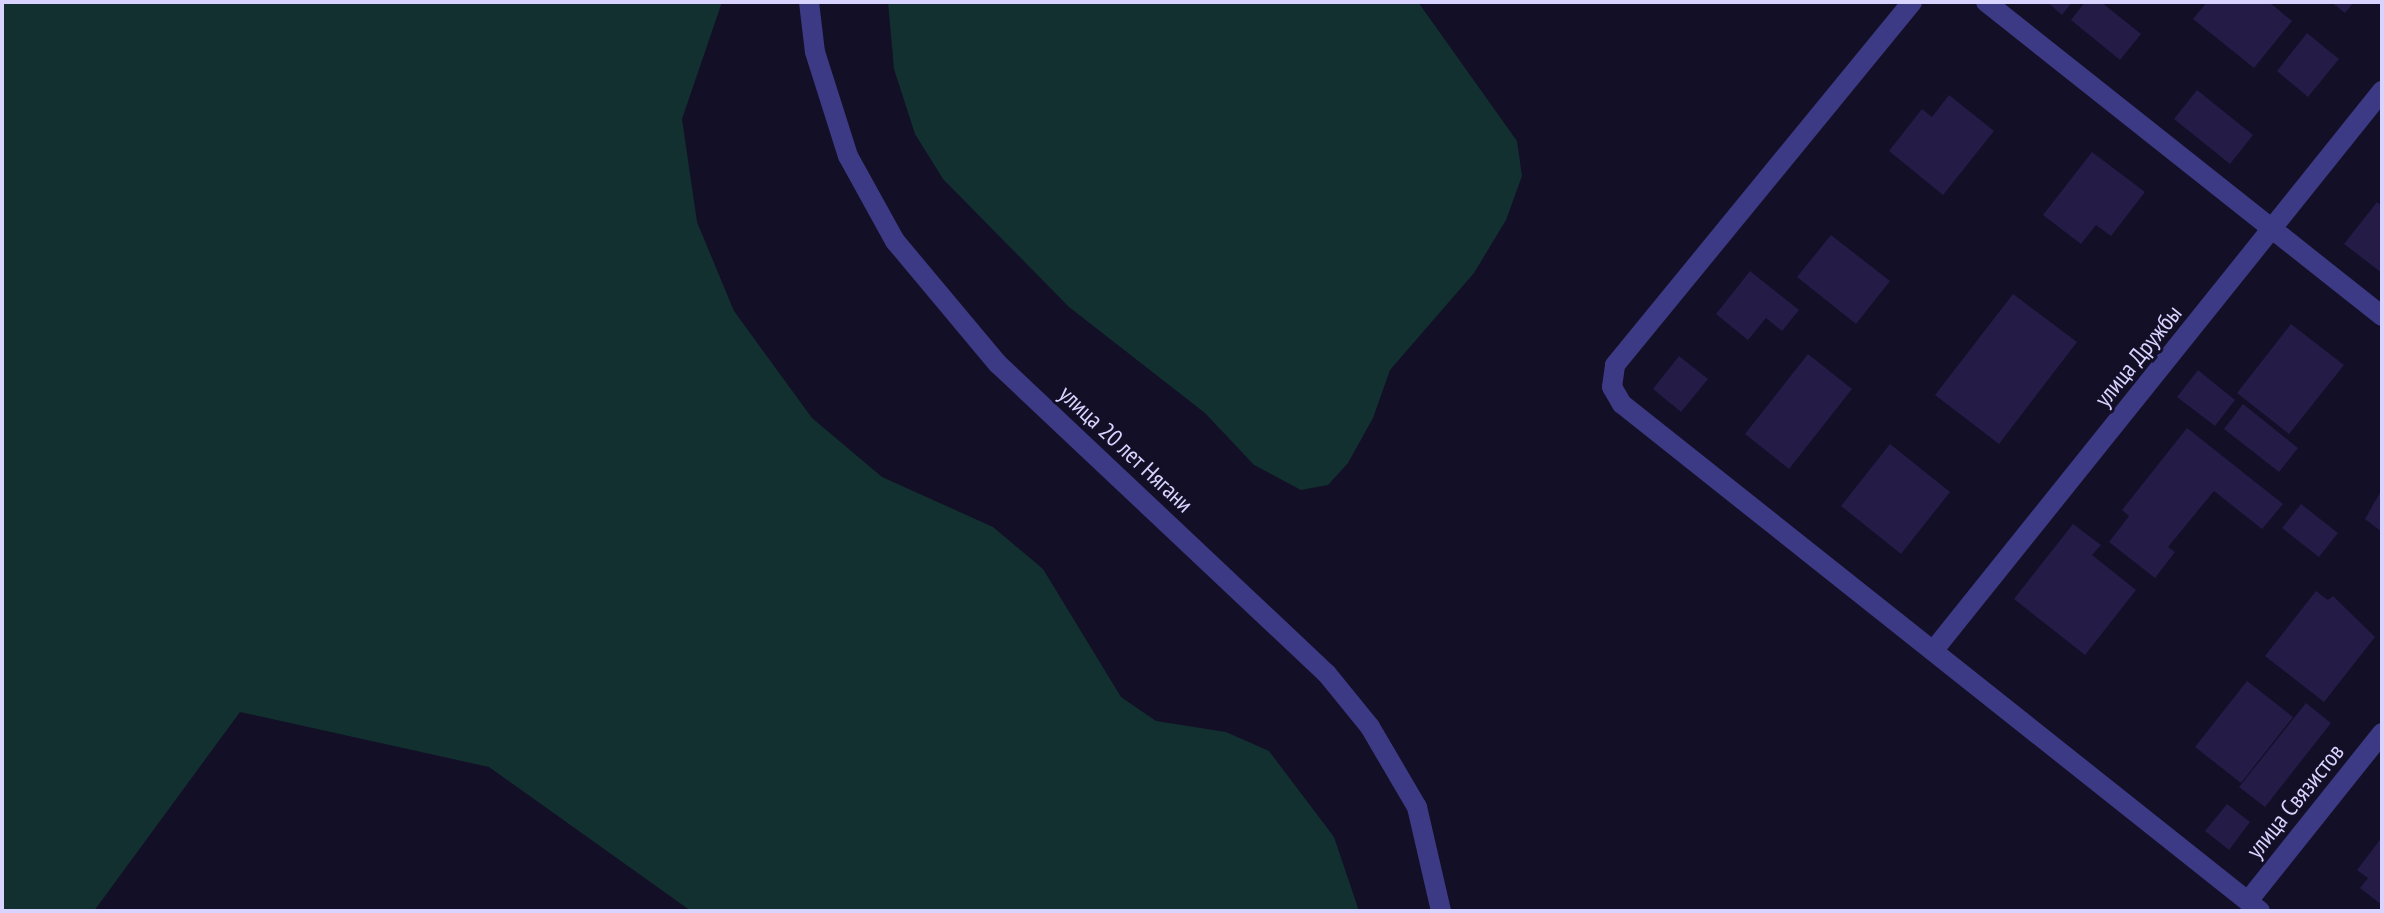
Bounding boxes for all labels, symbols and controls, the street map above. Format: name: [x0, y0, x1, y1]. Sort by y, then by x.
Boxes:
street label: улица Дружбы: [2088, 299, 2188, 413]
street label: улица 20 лет Нягани: [1053, 379, 1199, 519]
street label: улица Связистов: [2240, 738, 2350, 864]

